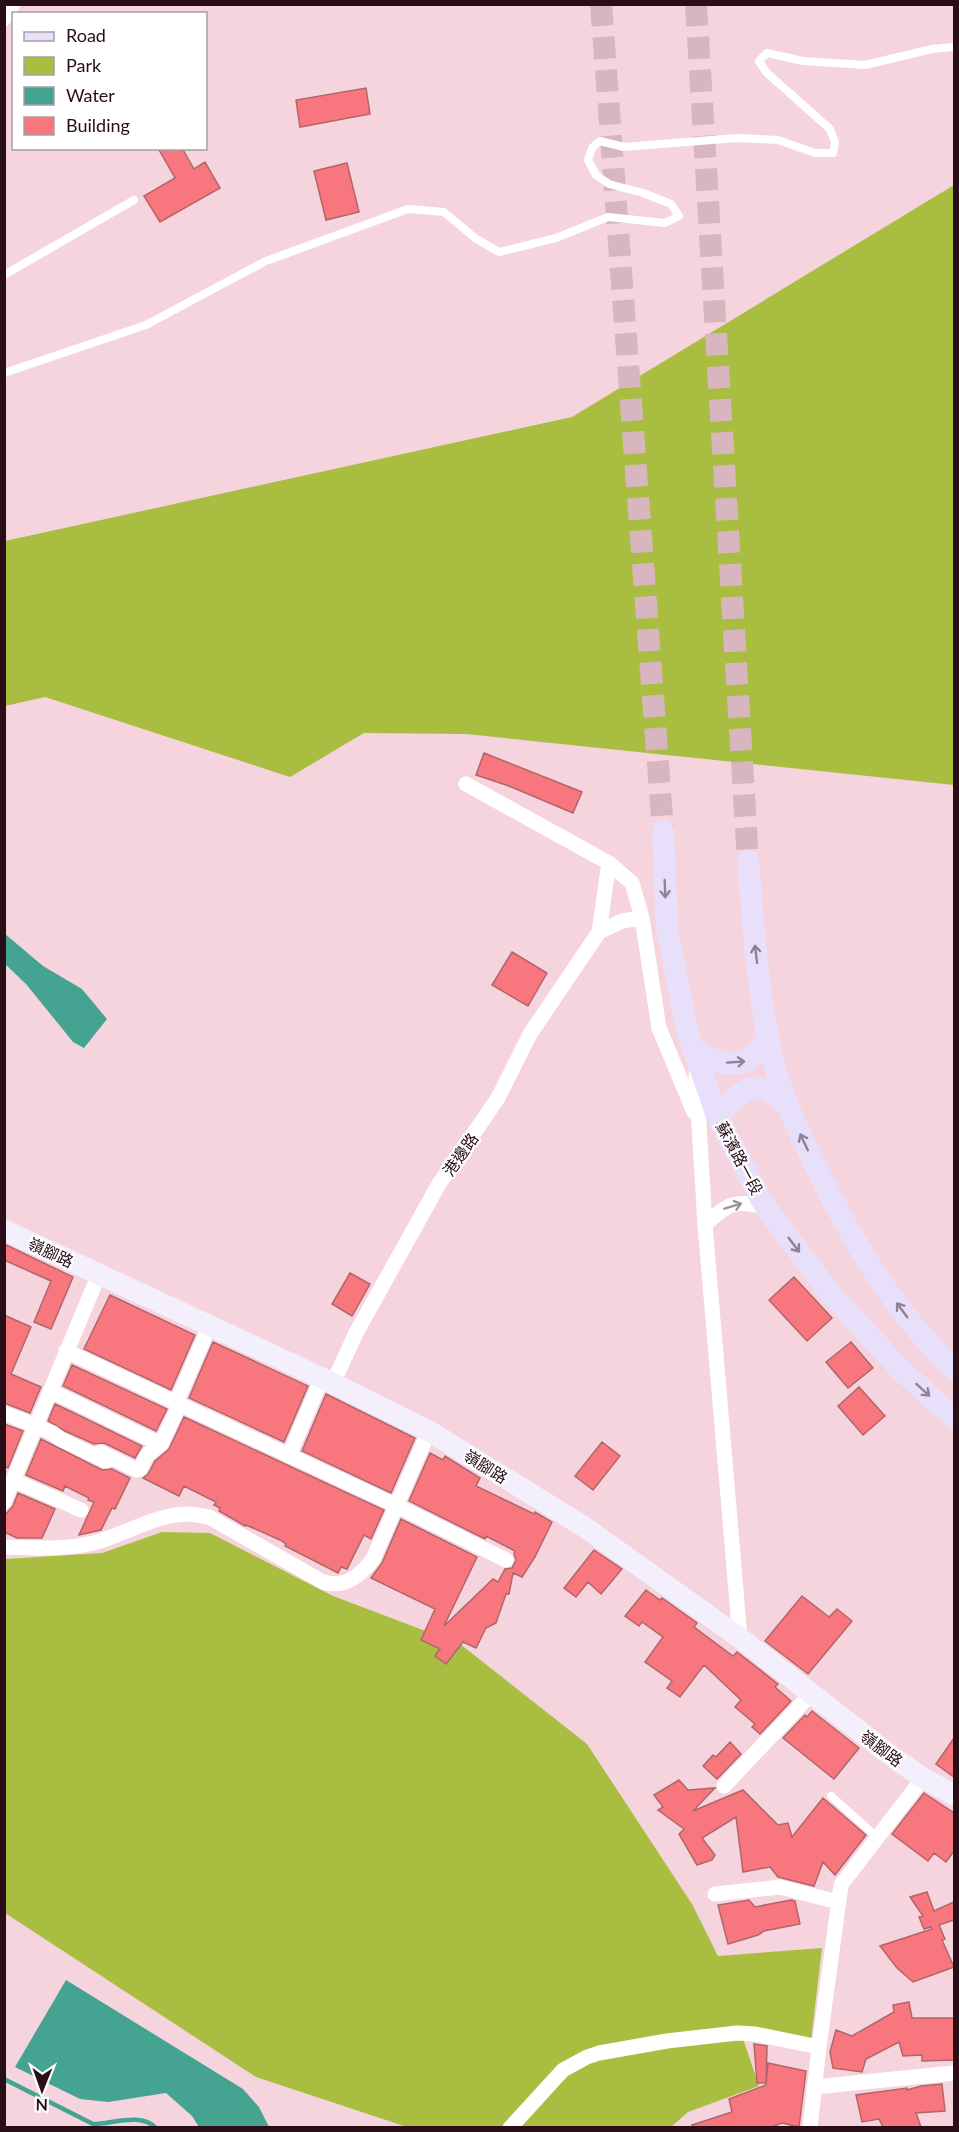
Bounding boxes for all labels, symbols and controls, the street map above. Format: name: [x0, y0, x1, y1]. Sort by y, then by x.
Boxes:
legend: [12, 12, 207, 150]
text: Road: [66, 24, 106, 46]
text: Park: [66, 54, 102, 76]
text: Water: [66, 84, 115, 106]
text: Building: [66, 114, 130, 136]
one-way arrow: [660, 879, 671, 899]
one-way arrow: [750, 945, 761, 964]
one-way arrow: [726, 1056, 746, 1067]
street label: 蘇濱路一段: [713, 1118, 767, 1198]
street label: 港邊路: [438, 1129, 482, 1179]
one-way arrow: [797, 1133, 809, 1151]
one-way arrow: [723, 1200, 742, 1211]
street label: 嶺腳路: [25, 1233, 77, 1271]
one-way arrow: [787, 1236, 800, 1252]
one-way arrow: [896, 1302, 908, 1318]
one-way arrow: [915, 1383, 930, 1397]
street label: 嶺腳路: [461, 1445, 511, 1487]
street label: 嶺腳路: [857, 1726, 907, 1770]
north arrow: [12, 2060, 72, 2120]
text: N: [35, 2096, 48, 2115]

